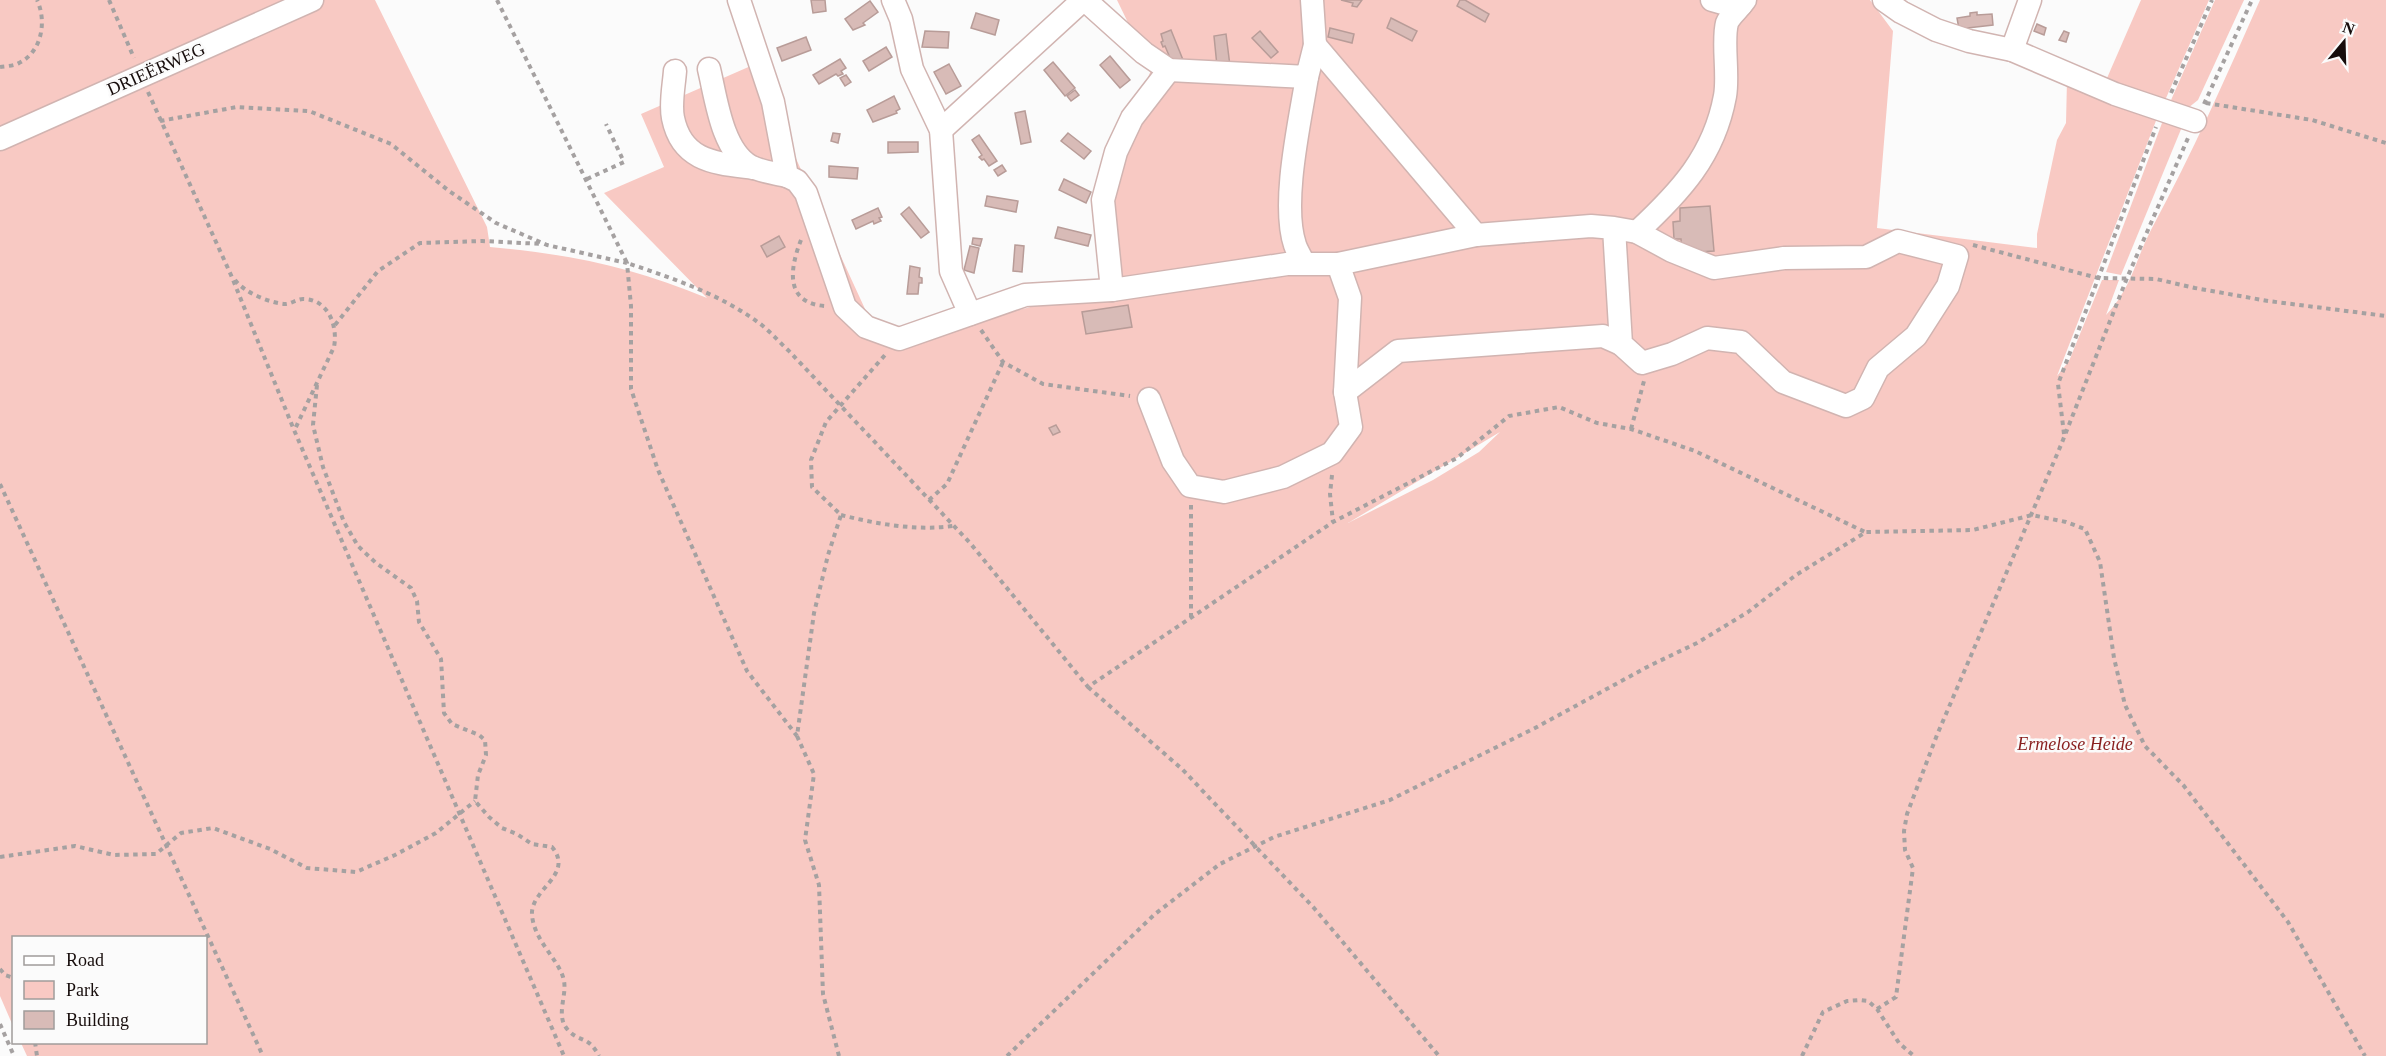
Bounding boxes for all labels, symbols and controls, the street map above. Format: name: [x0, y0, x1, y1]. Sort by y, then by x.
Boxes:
north arrow: [2314, 12, 2374, 72]
text: N: [2340, 18, 2357, 38]
street label: DRIEËRWEG: [104, 39, 208, 99]
park label: Ermelose Heide: [2016, 734, 2133, 754]
legend: [12, 936, 207, 1044]
text: Road: [66, 950, 104, 970]
text: Park: [66, 980, 99, 1000]
text: Building: [66, 1010, 129, 1030]

